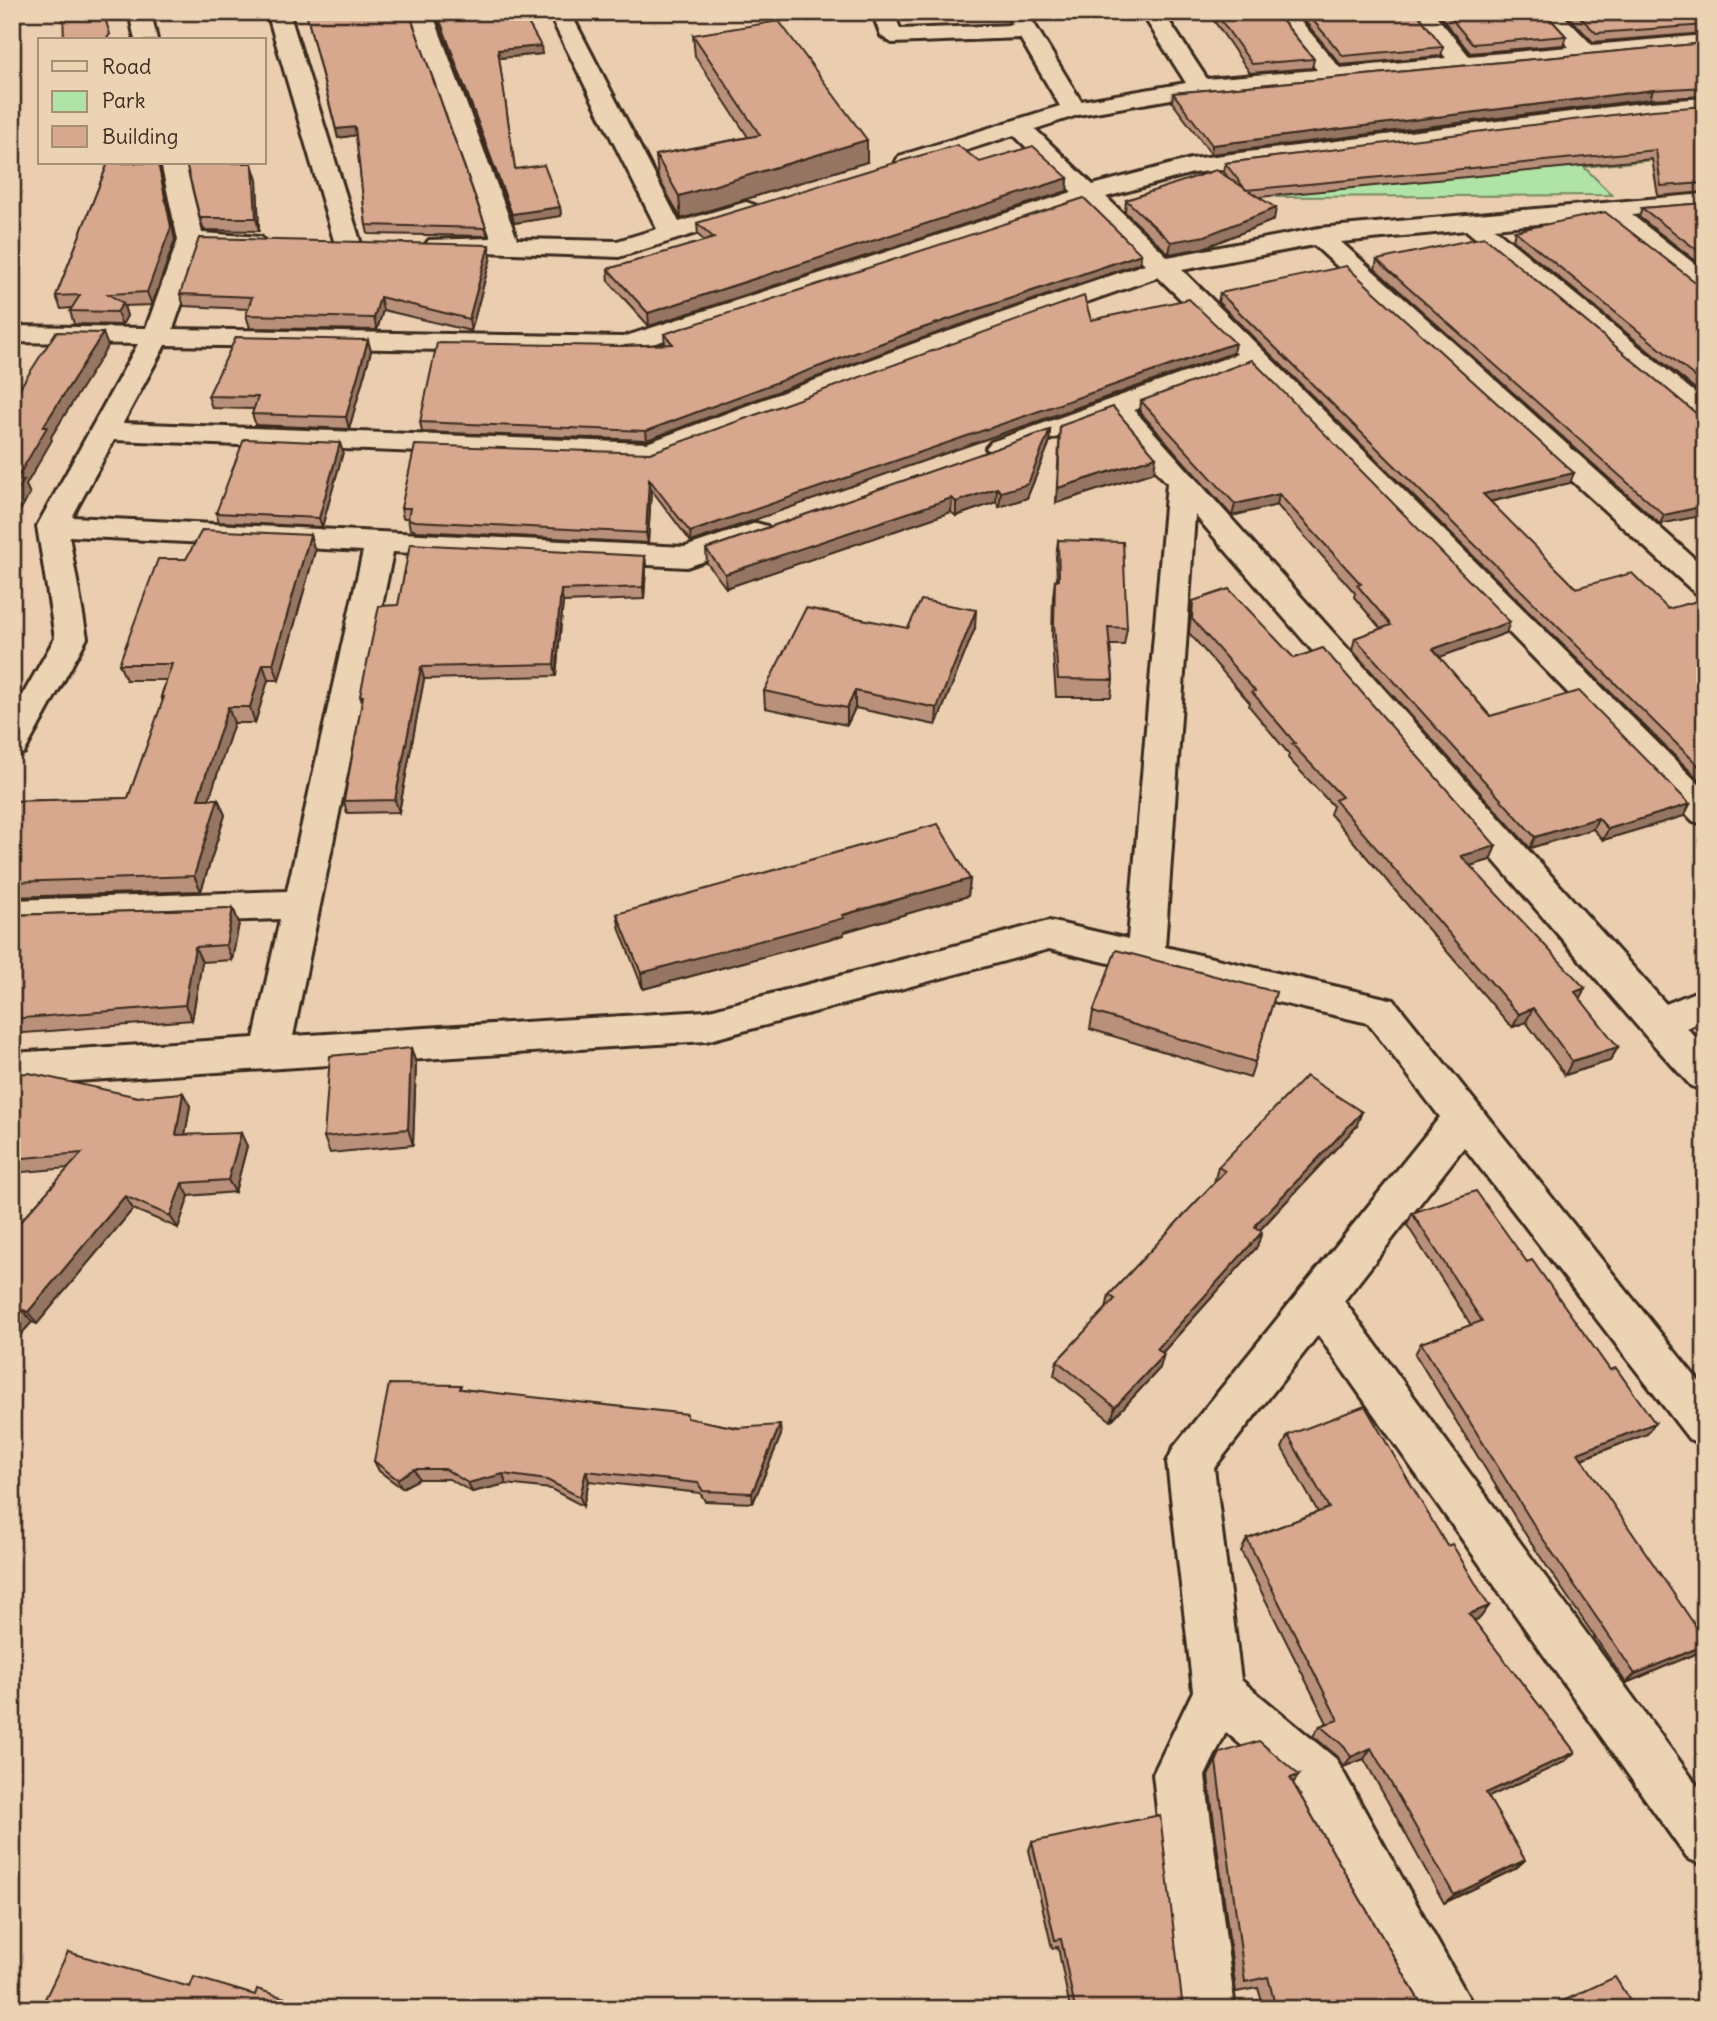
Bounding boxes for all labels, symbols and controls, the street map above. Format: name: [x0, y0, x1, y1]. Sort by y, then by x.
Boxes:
legend: [38, 38, 266, 164]
text: Road: [102, 53, 151, 80]
text: Park: [102, 87, 145, 114]
text: Building: [102, 123, 178, 150]

